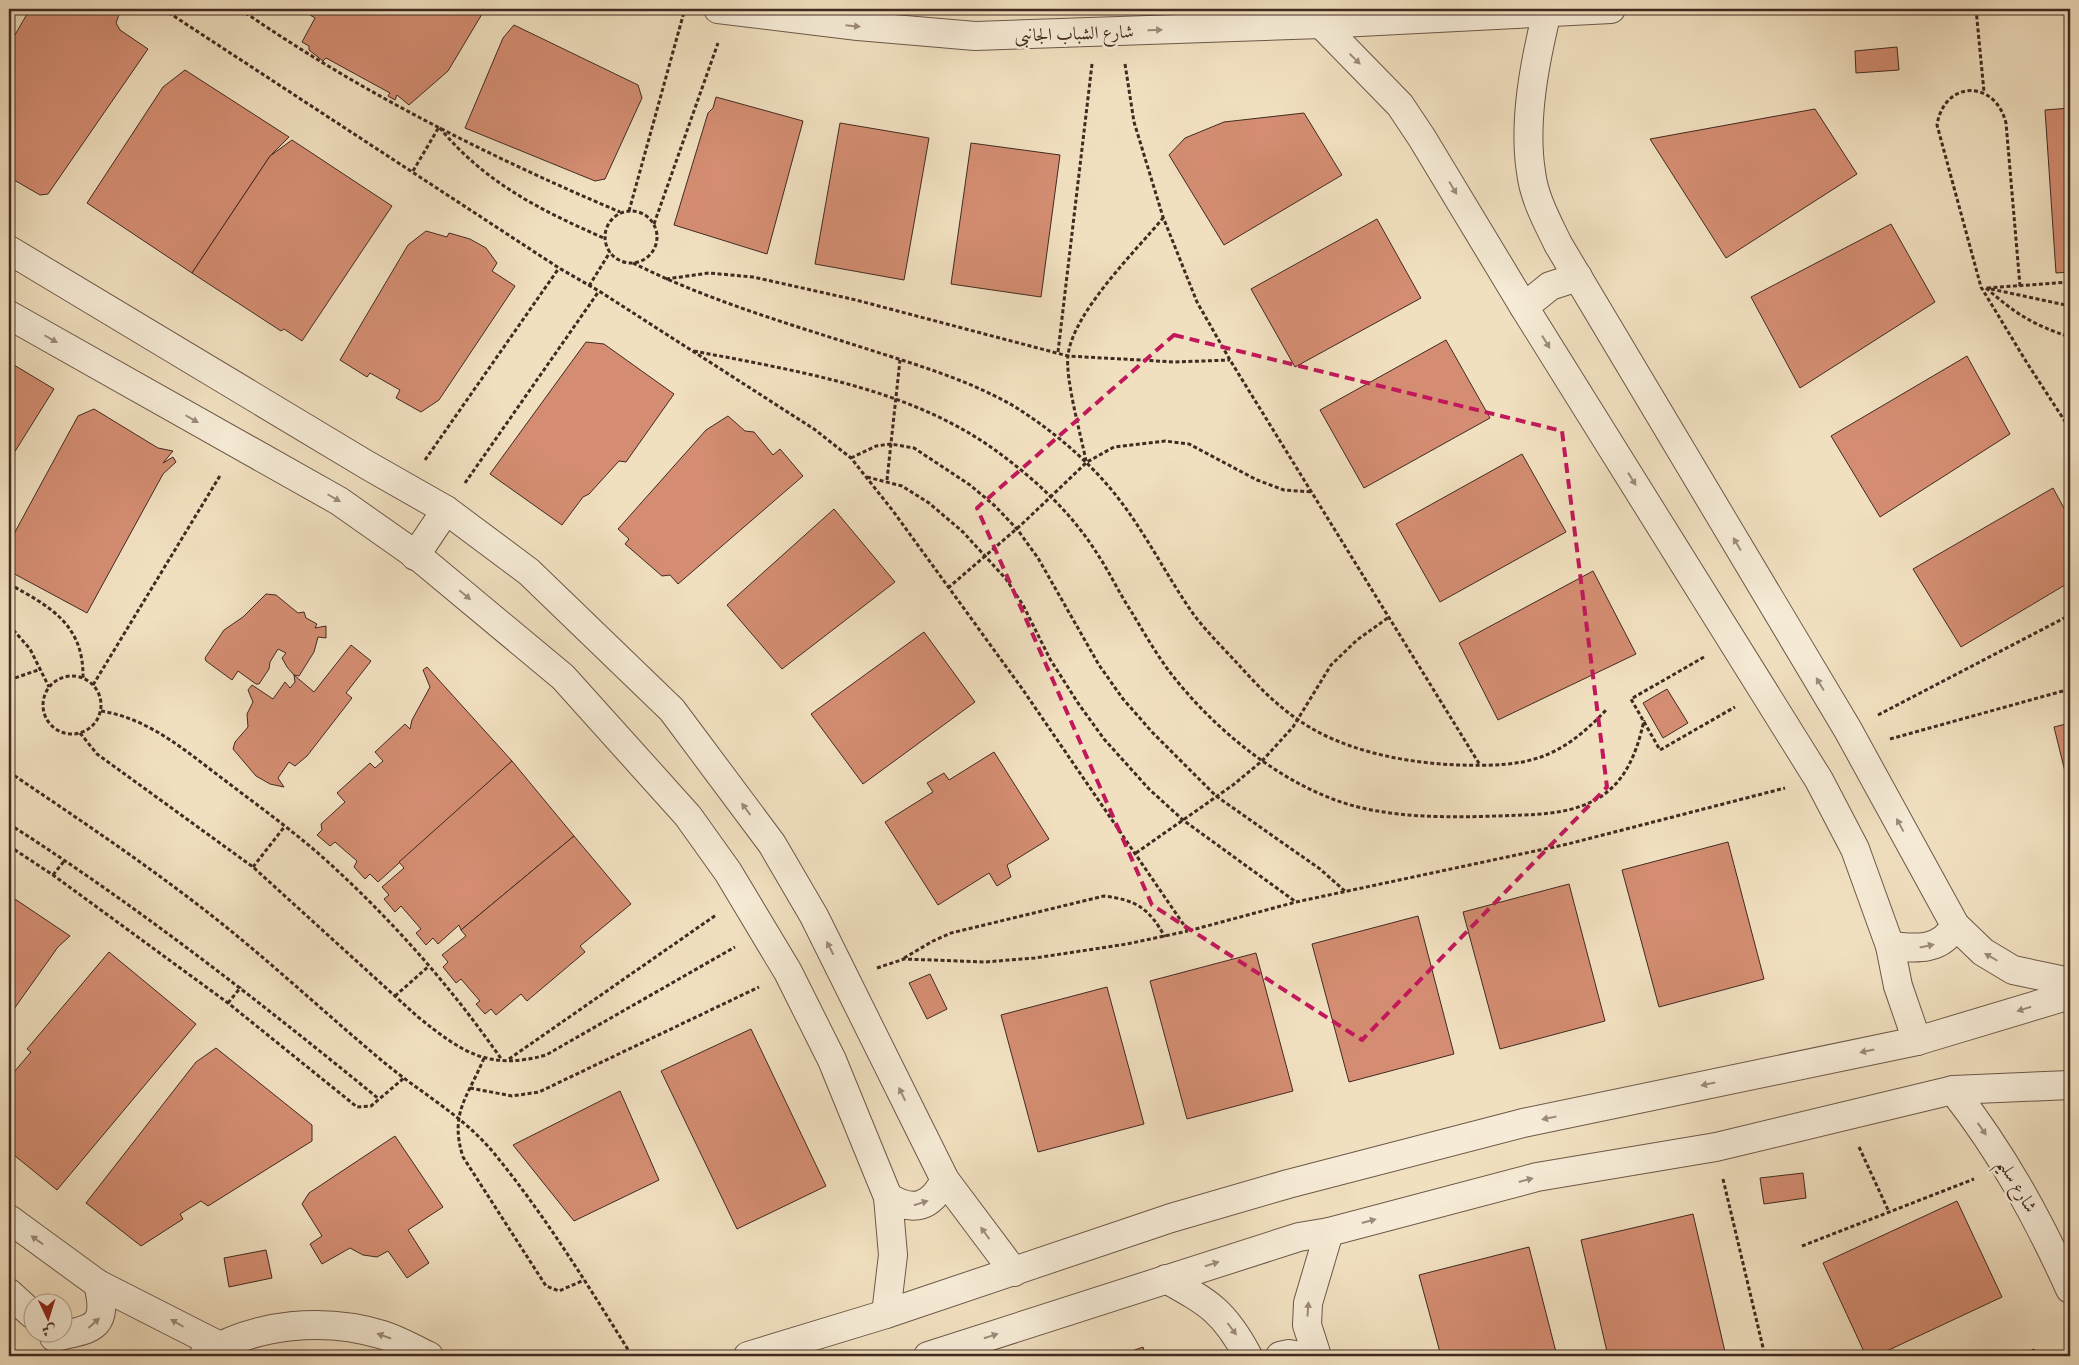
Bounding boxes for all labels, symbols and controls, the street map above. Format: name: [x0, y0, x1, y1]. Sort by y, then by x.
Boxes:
street label: شارع الشباب الجانبى: [1014, 17, 1134, 51]
one-way arrow: [846, 22, 862, 30]
one-way arrow: [1148, 26, 1164, 34]
one-way arrow: [1349, 53, 1361, 65]
one-way arrow: [1448, 181, 1457, 194]
one-way arrow: [45, 334, 58, 343]
one-way arrow: [1541, 335, 1551, 348]
one-way arrow: [185, 415, 200, 423]
one-way arrow: [1628, 473, 1637, 486]
one-way arrow: [328, 494, 341, 503]
one-way arrow: [1733, 537, 1742, 551]
one-way arrow: [458, 589, 471, 600]
one-way arrow: [1816, 677, 1825, 690]
one-way arrow: [741, 803, 752, 816]
one-way arrow: [1896, 818, 1904, 833]
one-way arrow: [826, 941, 834, 955]
one-way arrow: [1920, 942, 1936, 950]
one-way arrow: [1985, 952, 1998, 961]
one-way arrow: [2016, 1005, 2031, 1013]
one-way arrow: [1859, 1047, 1874, 1055]
one-way arrow: [1699, 1081, 1715, 1089]
one-way arrow: [898, 1086, 906, 1101]
one-way arrow: [1540, 1114, 1556, 1122]
one-way arrow: [1977, 1122, 1987, 1136]
street label: شارع سليم: [1987, 1153, 2045, 1220]
one-way arrow: [1518, 1176, 1533, 1184]
one-way arrow: [914, 1199, 929, 1207]
one-way arrow: [1361, 1217, 1376, 1225]
one-way arrow: [980, 1226, 990, 1240]
one-way arrow: [30, 1235, 44, 1245]
one-way arrow: [1205, 1260, 1220, 1268]
north arrow: [22, 1292, 72, 1342]
one-way arrow: [1304, 1301, 1312, 1317]
one-way arrow: [87, 1317, 99, 1329]
one-way arrow: [170, 1318, 183, 1327]
text: ش: [41, 1321, 57, 1341]
one-way arrow: [1226, 1322, 1237, 1335]
one-way arrow: [377, 1332, 392, 1340]
one-way arrow: [984, 1332, 999, 1340]

